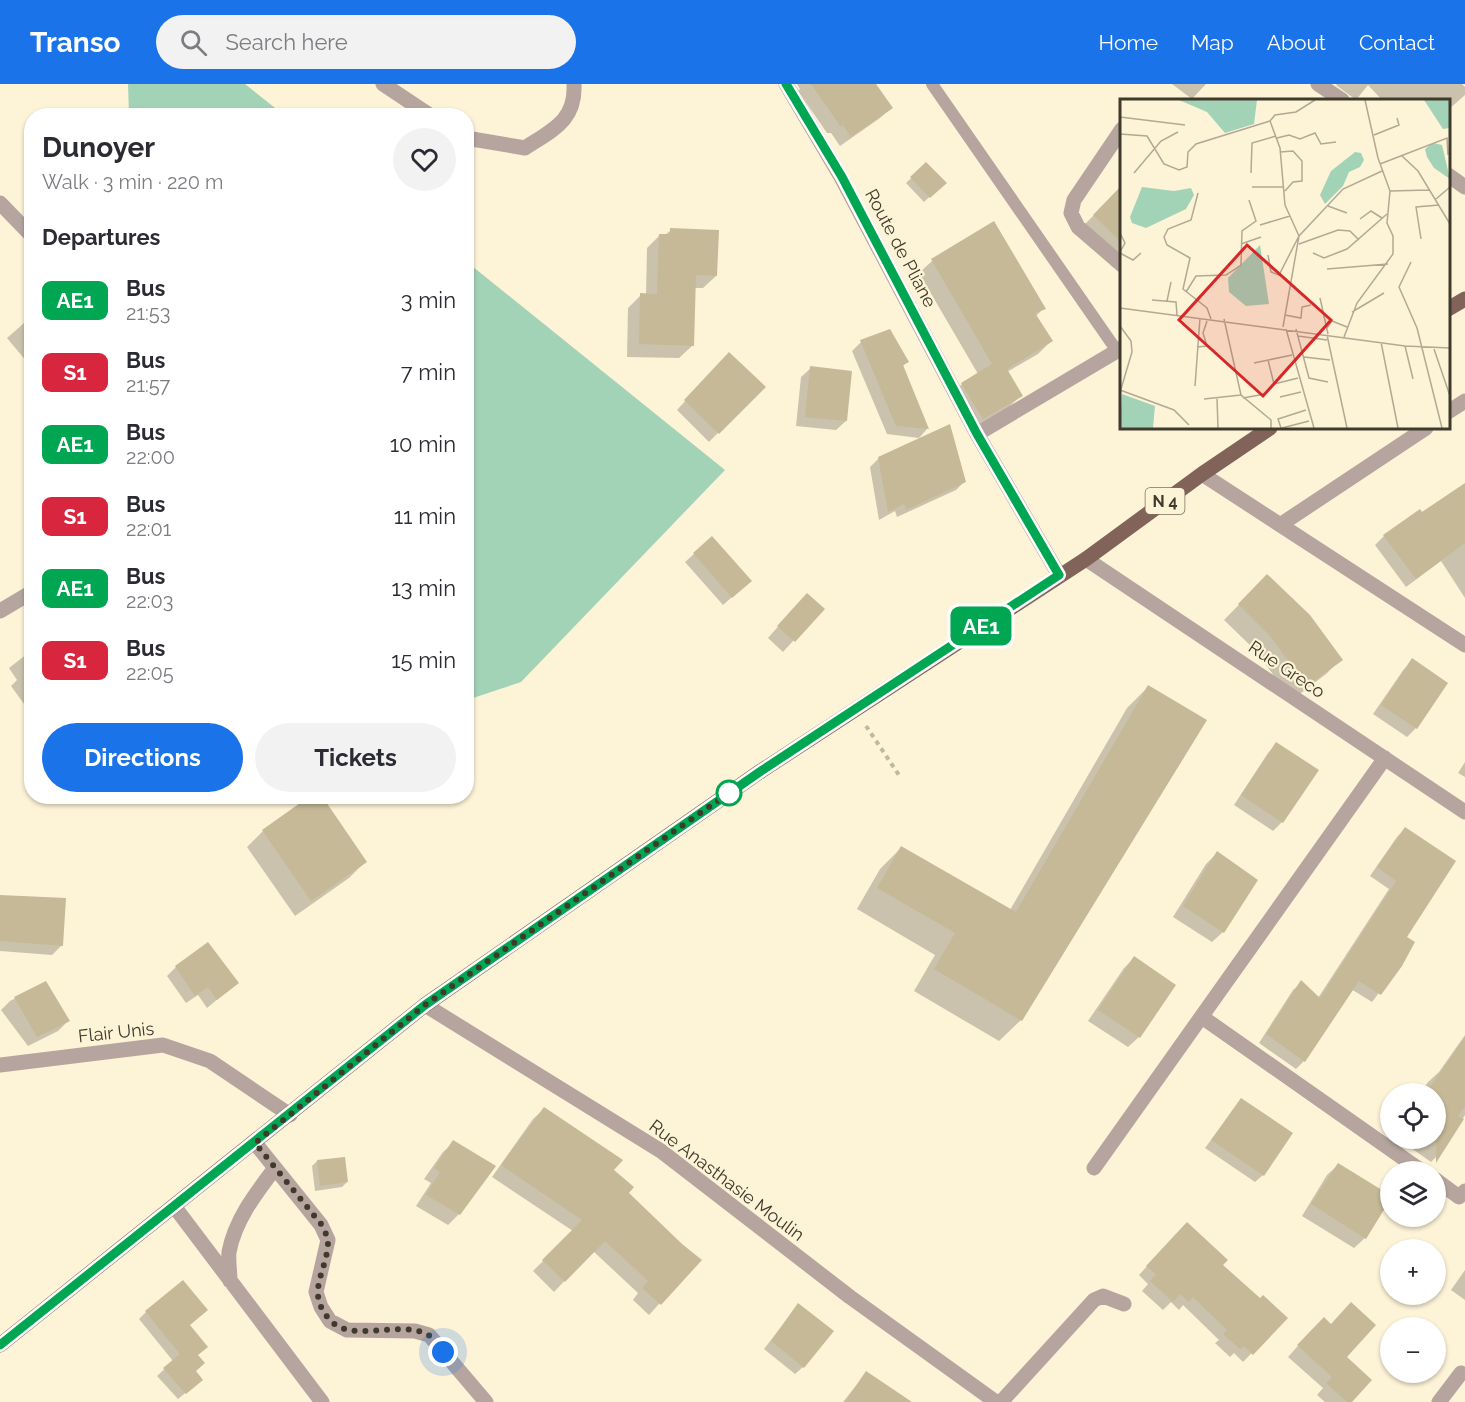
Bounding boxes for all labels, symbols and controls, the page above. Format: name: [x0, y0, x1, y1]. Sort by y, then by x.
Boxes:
search box: [156, 15, 576, 69]
text: Transo: [30, 26, 120, 59]
icon: search: [177, 26, 210, 59]
text: Search here: [225, 29, 348, 55]
text: Home: [1099, 30, 1158, 55]
text: Map: [1191, 30, 1234, 55]
text: About: [1267, 30, 1326, 55]
text: Contact: [1359, 30, 1435, 55]
inset map: [1120, 99, 1450, 429]
button: heart: [393, 128, 456, 191]
text: Dunoyer: [42, 131, 155, 164]
text: Walk · 3 min · 220 m: [42, 170, 224, 194]
street label: Route de Pliane: [861, 185, 941, 311]
text: Departures: [42, 224, 160, 250]
text: Bus: [126, 275, 165, 301]
text: 3 min: [401, 287, 456, 313]
text: AE1: [56, 288, 94, 313]
text: 21:53: [126, 301, 170, 325]
text: Bus: [126, 347, 165, 373]
text: 7 min: [401, 359, 456, 385]
text: S1: [63, 360, 87, 385]
text: 21:57: [126, 373, 170, 397]
text: Bus: [126, 419, 165, 445]
text: 10 min: [390, 431, 456, 457]
text: AE1: [56, 432, 94, 457]
text: 22:00: [126, 445, 175, 469]
road number: N 4: [1146, 488, 1184, 514]
text: Bus: [126, 491, 165, 517]
text: 11 min: [394, 503, 456, 529]
text: S1: [63, 504, 87, 529]
text: 22:01: [126, 517, 171, 541]
text: Bus: [126, 563, 165, 589]
text: 13 min: [391, 575, 456, 601]
text: AE1: [56, 576, 94, 601]
text: 22:03: [126, 589, 174, 613]
line badge: AE1: [946, 606, 1016, 646]
text: AE1: [962, 614, 1000, 639]
text: Bus: [126, 635, 165, 661]
street label: Rue Greco: [1245, 636, 1329, 702]
text: 15 min: [391, 647, 456, 673]
text: S1: [63, 648, 87, 673]
text: 22:05: [126, 661, 174, 685]
button: Directions: [42, 723, 243, 792]
button: Tickets: [255, 723, 456, 792]
unlabelled marker: [716, 780, 742, 806]
street label: Flair Unis: [77, 1018, 155, 1046]
map controls: [1380, 1083, 1446, 1383]
button: locate: [1380, 1083, 1446, 1149]
street label: Rue Anasthasie Moulin: [645, 1115, 809, 1245]
button: layers: [1380, 1161, 1446, 1227]
button: +: [1380, 1239, 1446, 1305]
button: −: [1380, 1317, 1446, 1383]
your location: [428, 1337, 458, 1367]

